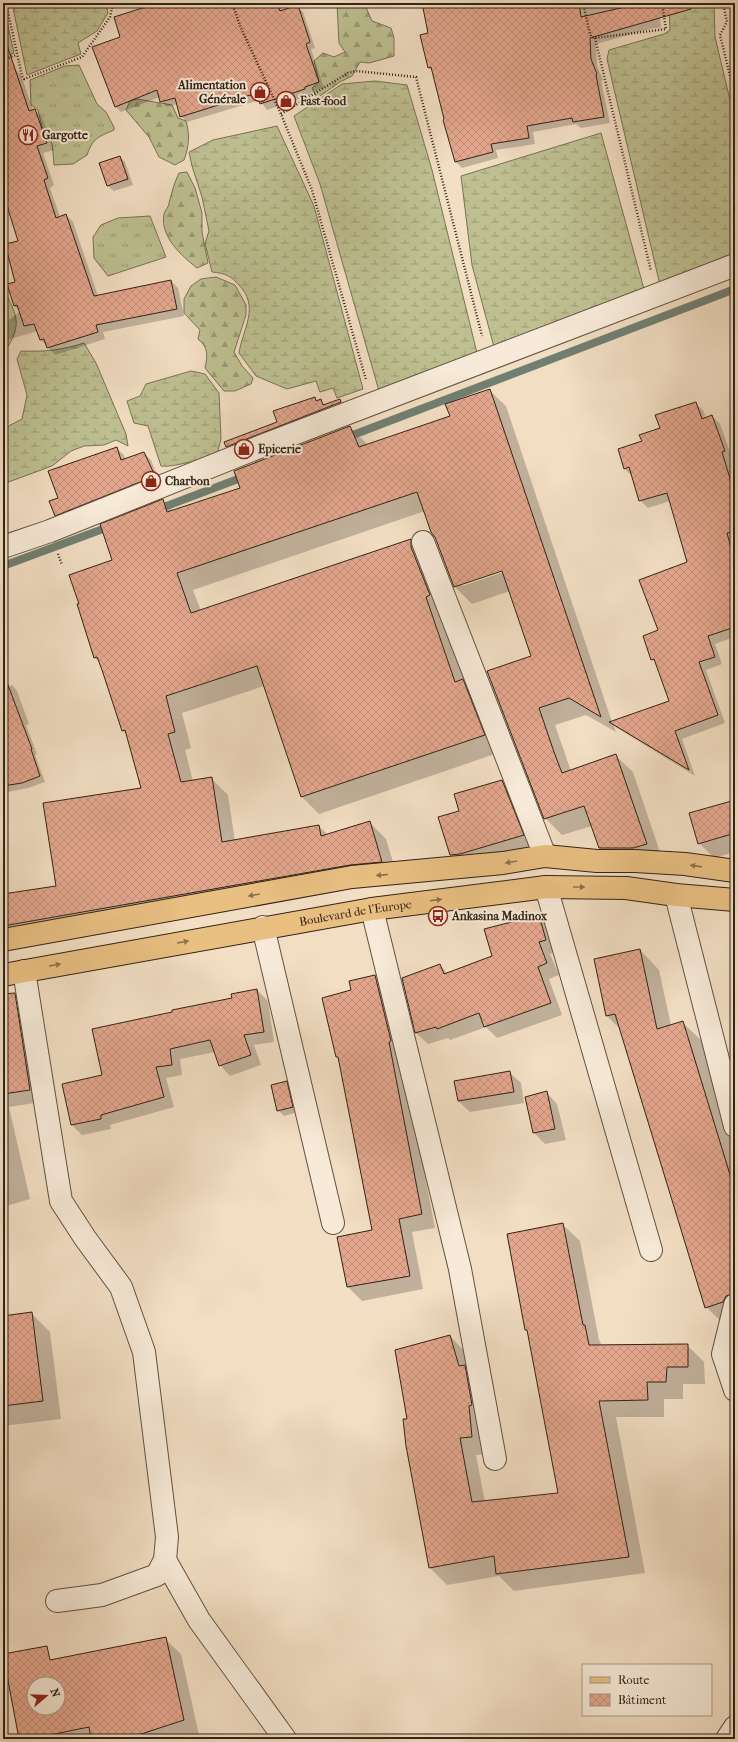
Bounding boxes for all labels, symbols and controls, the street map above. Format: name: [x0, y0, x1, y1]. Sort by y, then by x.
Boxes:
place label: Alimentation Générale: [177, 78, 247, 106]
shop icon: Alimentation Générale: [249, 81, 271, 103]
shop icon: Fast-food: [275, 90, 297, 112]
place label: Fast-food: [299, 94, 347, 108]
restaurant icon: Gargotte: [17, 124, 39, 146]
place label: Gargotte: [42, 128, 88, 143]
shop icon: Epicerie: [233, 438, 255, 460]
place label: Epicerie: [258, 442, 301, 457]
shop icon: Charbon: [140, 470, 162, 492]
place label: Charbon: [165, 474, 211, 488]
one-way arrow: [505, 859, 517, 865]
one-way arrow: [690, 863, 702, 869]
one-way arrow: [376, 871, 388, 878]
one-way arrow: [573, 884, 586, 890]
one-way arrow: [248, 892, 260, 898]
street label: Boulevard de l'Europe: [298, 897, 413, 929]
one-way arrow: [429, 897, 442, 903]
bus stop icon: Ankasina Madinox: [427, 905, 449, 927]
place label: Ankasina Madinox: [451, 909, 548, 923]
one-way arrow: [177, 939, 189, 945]
one-way arrow: [49, 962, 61, 968]
legend: [582, 1664, 712, 1716]
text: Route: [618, 1673, 650, 1687]
north arrow: [26, 1676, 66, 1716]
text: N: [47, 1687, 63, 1700]
text: Bâtiment: [618, 1693, 667, 1707]

